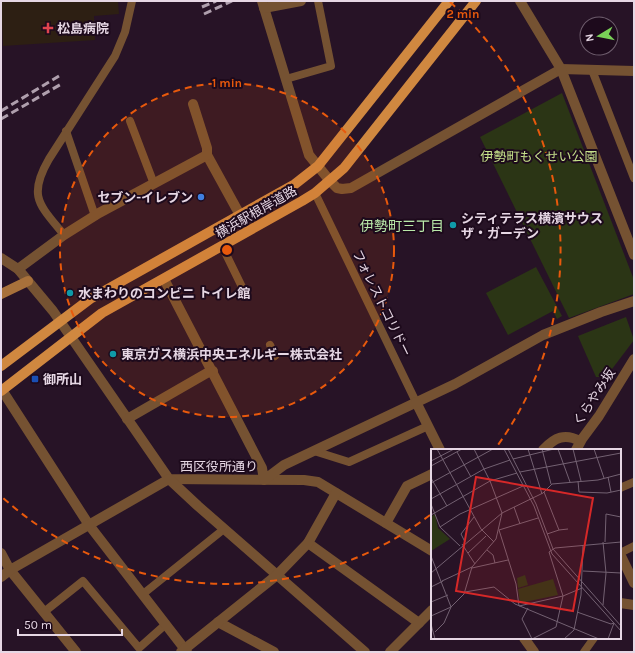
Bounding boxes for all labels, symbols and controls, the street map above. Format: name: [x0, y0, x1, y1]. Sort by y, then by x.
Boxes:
text: 2 min: [446, 7, 480, 21]
north arrow: [579, 16, 619, 56]
place label: 松島病院: [57, 21, 109, 36]
marker: 松島病院: [42, 22, 54, 34]
text: N: [583, 33, 597, 43]
text: 1 min: [212, 76, 242, 90]
park label: 伊勢町もくせい公園: [480, 149, 598, 164]
street label: 横浜駅根岸道路: [213, 183, 299, 241]
place label: セブン-イレブン: [97, 190, 193, 205]
marker: セブン-イレブン: [196, 192, 206, 202]
place label: シティテラス横濱サウス ザ・ガーデン: [461, 211, 603, 241]
district label: 伊勢町三丁目: [360, 218, 444, 235]
marker: シティテラス横濱サウス ザ・ガーデン: [448, 220, 458, 230]
centre of rings: [220, 243, 234, 257]
street label: フォレストコリドー: [350, 247, 414, 359]
place label: 水まわりのコンビニ トイレ館: [78, 286, 250, 301]
marker: 水まわりのコンビニ トイレ館: [65, 288, 75, 298]
place label: 東京ガス横浜中央エネルギー株式会社: [121, 347, 342, 362]
marker: 東京ガス横浜中央エネルギー株式会社: [108, 349, 118, 359]
street label: くらやみ坂: [570, 366, 618, 428]
place label: 御所山: [43, 372, 82, 387]
marker: 御所山: [30, 374, 40, 384]
inset map: [431, 449, 621, 639]
street label: 西区役所通り: [180, 459, 258, 474]
scale bar: [18, 611, 122, 637]
text: 50 m: [24, 618, 52, 632]

